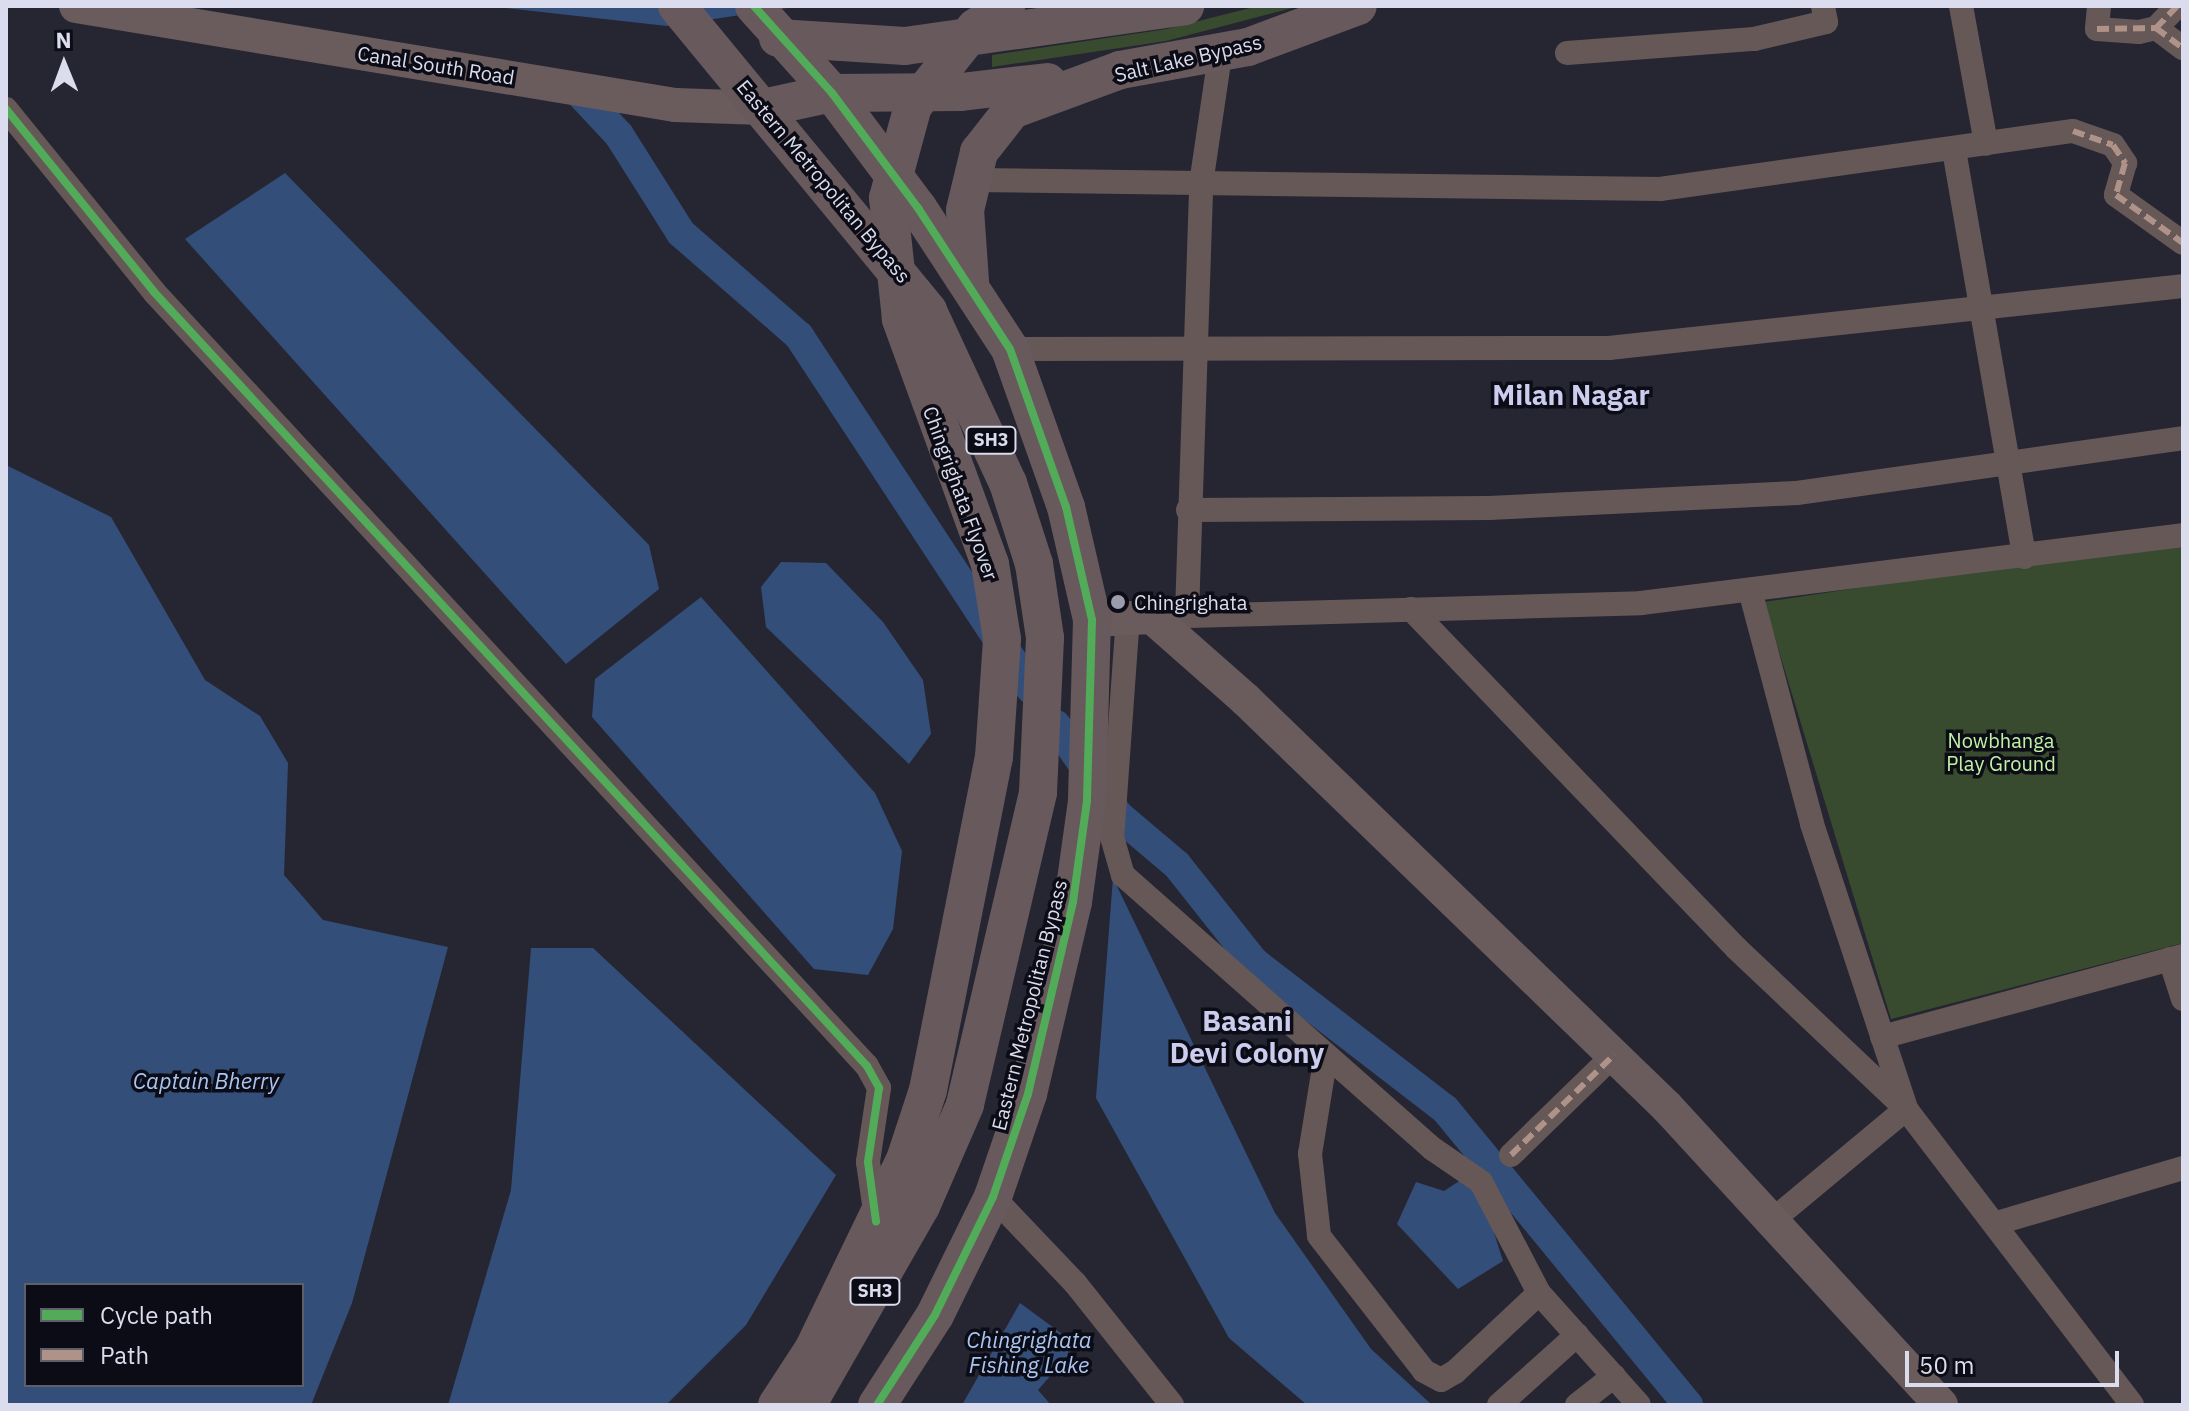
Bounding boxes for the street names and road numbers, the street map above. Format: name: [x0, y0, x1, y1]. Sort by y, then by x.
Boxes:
street label: Salt Lake Bypass: [1112, 29, 1264, 87]
street label: Canal South Road: [356, 41, 516, 89]
street label: Eastern Metropolitan Bypass: [732, 75, 916, 287]
street label: Chingrighata Flyover: [918, 403, 1004, 583]
road number: SH3: [965, 426, 1017, 454]
street label: Eastern Metropolitan Bypass: [986, 877, 1072, 1133]
road number: SH3: [849, 1277, 901, 1305]

